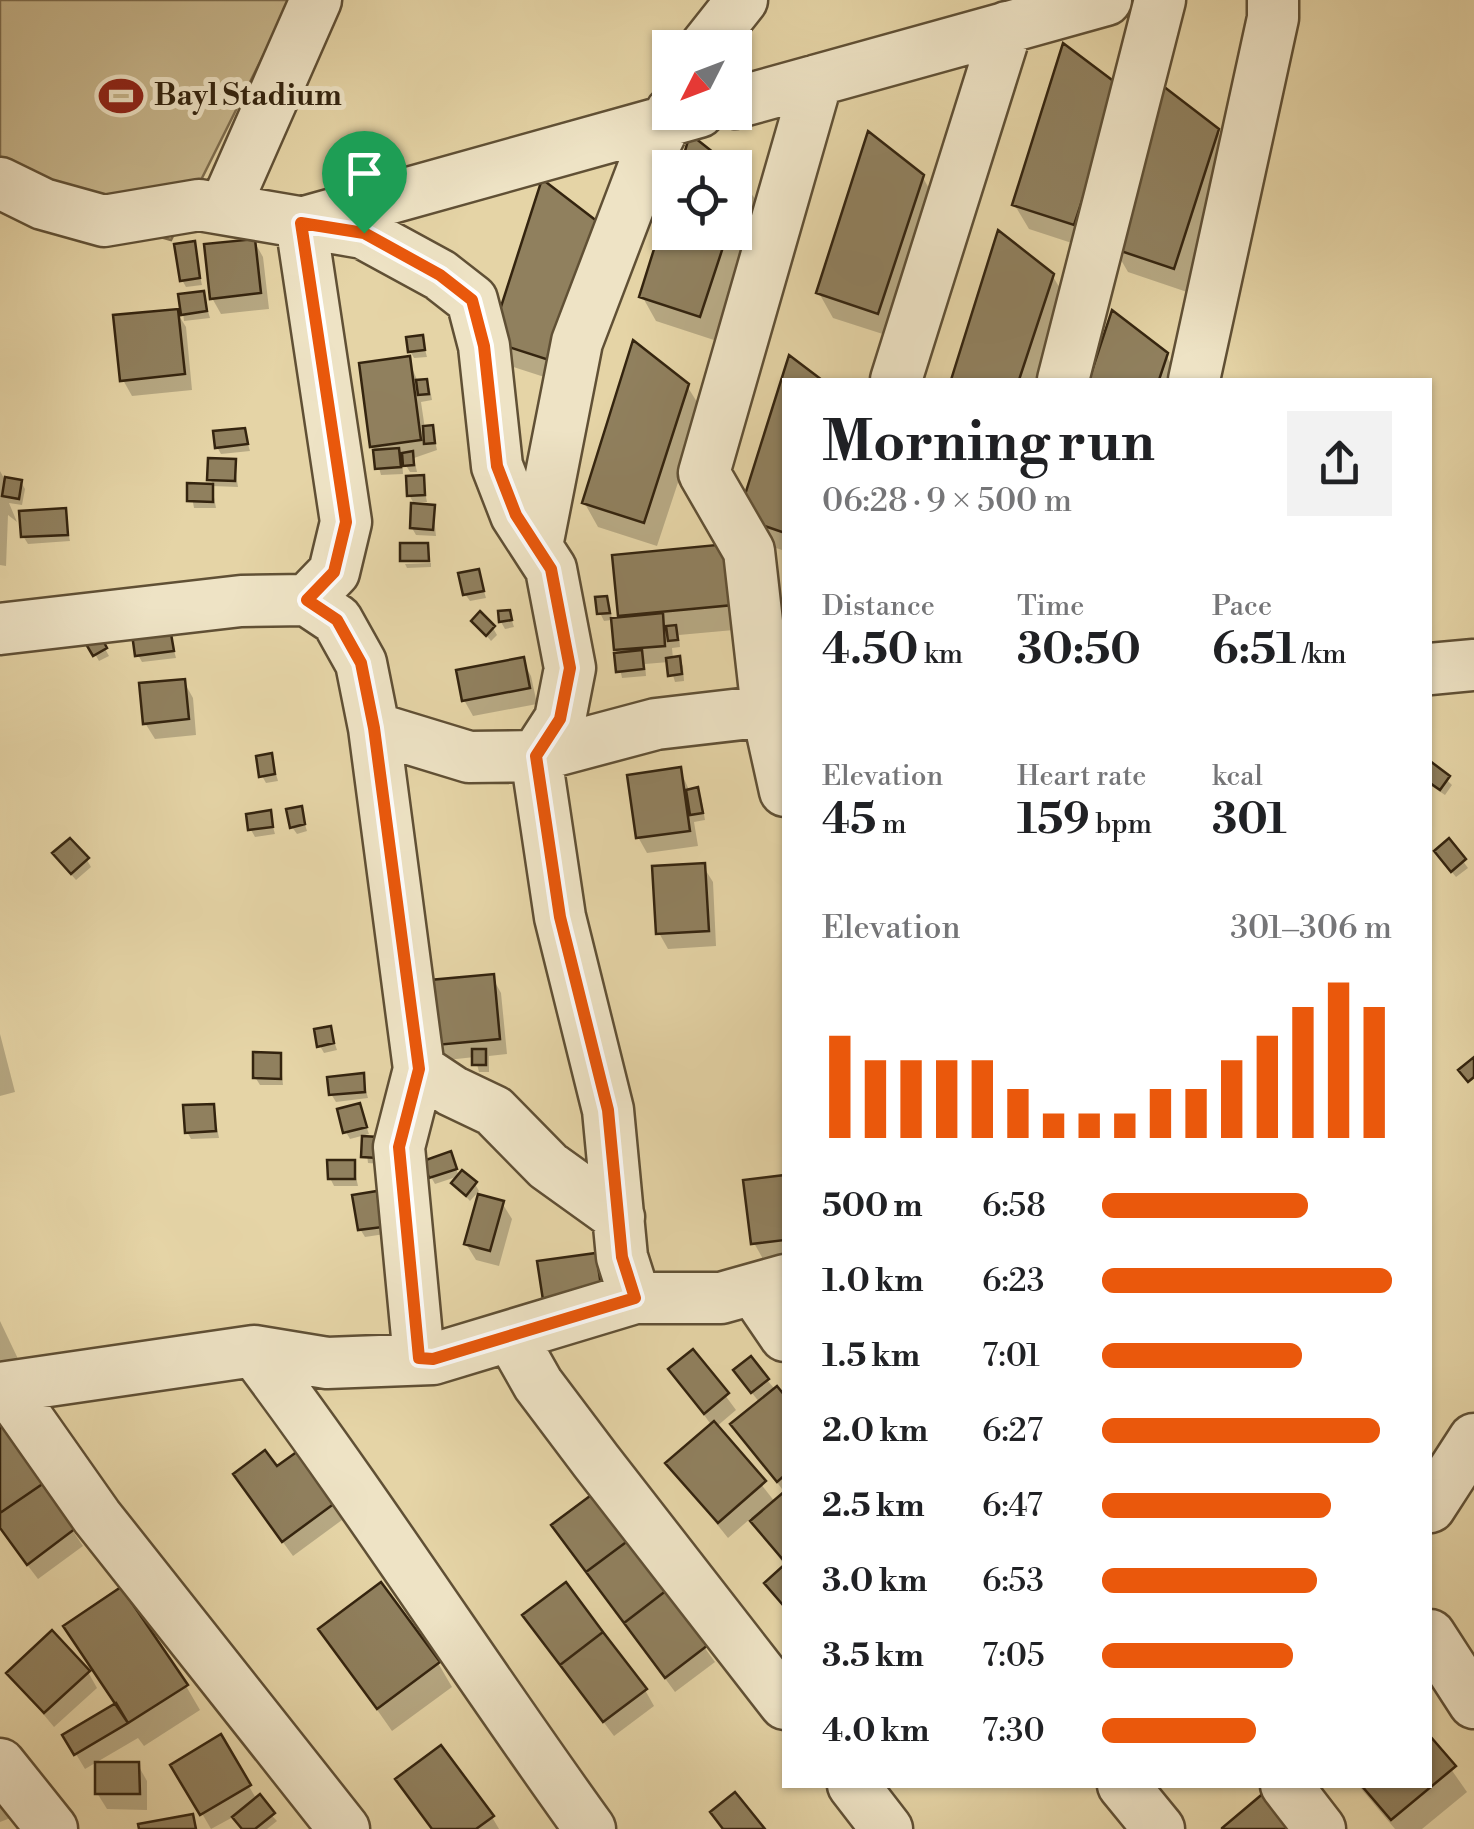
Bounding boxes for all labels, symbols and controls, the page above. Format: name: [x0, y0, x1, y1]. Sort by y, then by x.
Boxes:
north arrow: [652, 30, 752, 130]
map controls: [652, 30, 752, 250]
sports icon: Bayl Stadium: [97, 72, 145, 120]
place label: Bayl Stadium: [154, 77, 342, 115]
pin: [322, 131, 407, 234]
icon: arrive: [337, 146, 392, 201]
button: locate: [652, 150, 752, 250]
text: Morning run: [822, 409, 1155, 478]
button: share: [1287, 411, 1392, 516]
text: 06:28 · 9 × 500 m: [822, 481, 1072, 521]
text: Distance: [822, 589, 935, 624]
text: Time: [1017, 589, 1084, 624]
text: Pace: [1212, 589, 1272, 624]
text: 4.50: [822, 624, 918, 677]
text: 30:50: [1017, 624, 1141, 677]
text: 6:51: [1212, 624, 1296, 677]
text: km: [918, 637, 963, 672]
text: /km: [1296, 637, 1346, 672]
text: Elevation: [822, 759, 943, 794]
text: Heart rate: [1017, 759, 1146, 794]
text: kcal: [1212, 759, 1263, 794]
text: 45: [822, 794, 876, 847]
text: 159: [1017, 794, 1090, 847]
text: 301: [1212, 794, 1287, 847]
text: m: [876, 807, 906, 842]
text: bpm: [1090, 807, 1152, 842]
text: Elevation: [822, 908, 961, 948]
text: 301–306 m: [1230, 908, 1392, 948]
text: 500 m: [822, 1186, 923, 1226]
text: 6:58: [982, 1186, 1046, 1226]
text: 1.0 km: [822, 1261, 924, 1301]
text: 6:23: [982, 1261, 1045, 1301]
text: 1.5 km: [822, 1336, 920, 1376]
text: 7:01: [982, 1336, 1040, 1376]
text: 2.0 km: [822, 1411, 928, 1451]
text: 6:27: [982, 1411, 1043, 1451]
text: 2.5 km: [822, 1486, 925, 1526]
text: 6:47: [982, 1486, 1043, 1526]
text: 3.0 km: [822, 1561, 927, 1601]
text: 6:53: [982, 1561, 1044, 1601]
text: 3.5 km: [822, 1636, 924, 1676]
text: 7:05: [982, 1636, 1045, 1676]
text: 4.0 km: [822, 1711, 930, 1751]
text: 7:30: [982, 1711, 1045, 1751]

